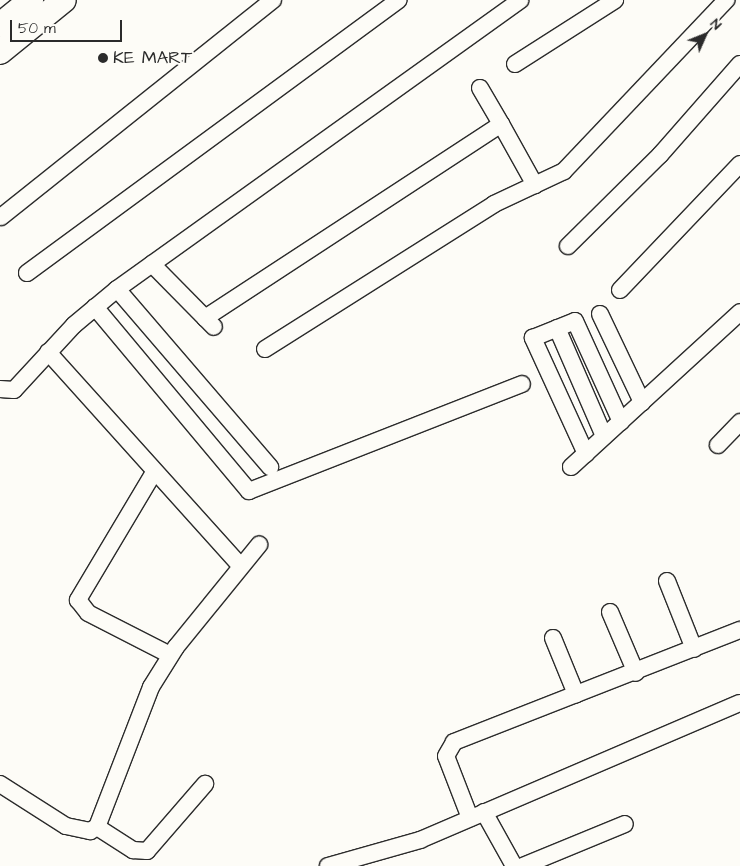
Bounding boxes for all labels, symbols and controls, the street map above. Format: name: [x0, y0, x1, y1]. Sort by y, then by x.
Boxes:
scale bar: [12, 10, 125, 42]
north arrow: [680, 10, 730, 60]
text: N: [706, 14, 726, 35]
text: 50 m: [18, 18, 56, 39]
place label: KE MART: [113, 47, 192, 69]
marker: KE MART: [97, 52, 109, 64]

